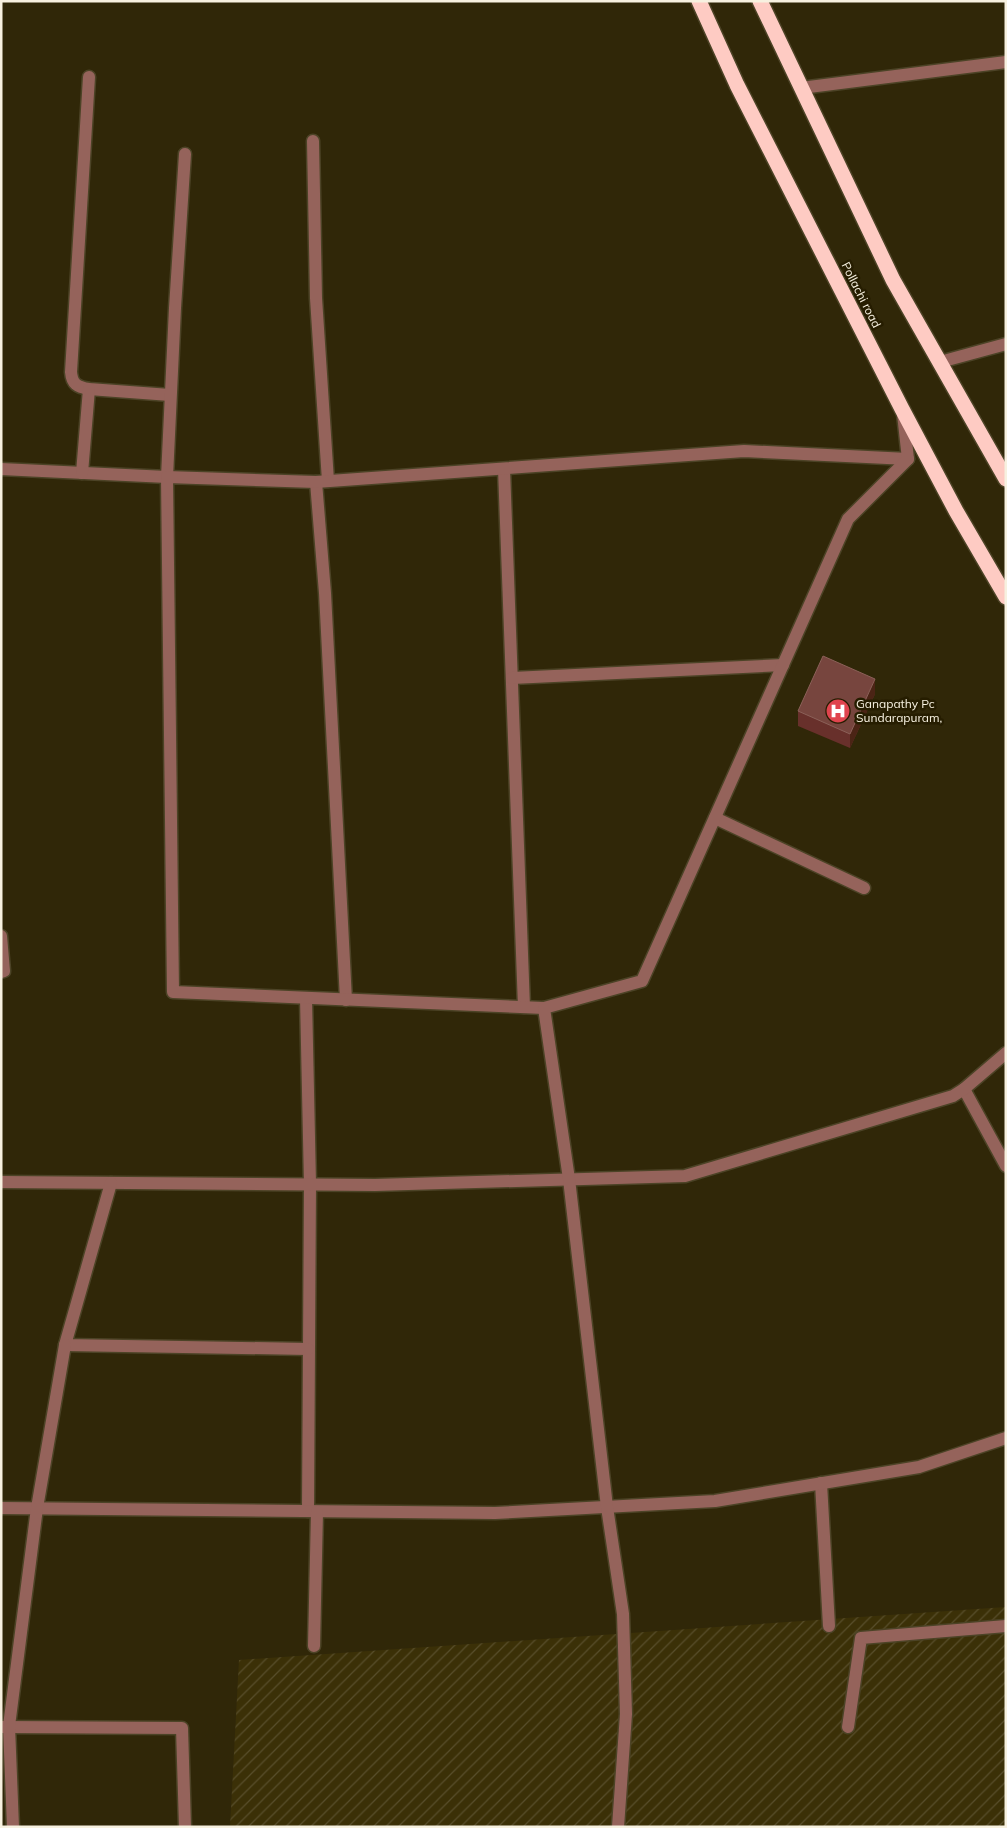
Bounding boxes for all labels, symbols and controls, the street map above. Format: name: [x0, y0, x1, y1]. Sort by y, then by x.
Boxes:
street label: Pollachi road: [838, 259, 884, 330]
place label: Ganapathy Pc Sundarapuram,: [856, 696, 942, 725]
hospital icon: Ganapathy Pc Sundarapuram,: [825, 698, 851, 724]

